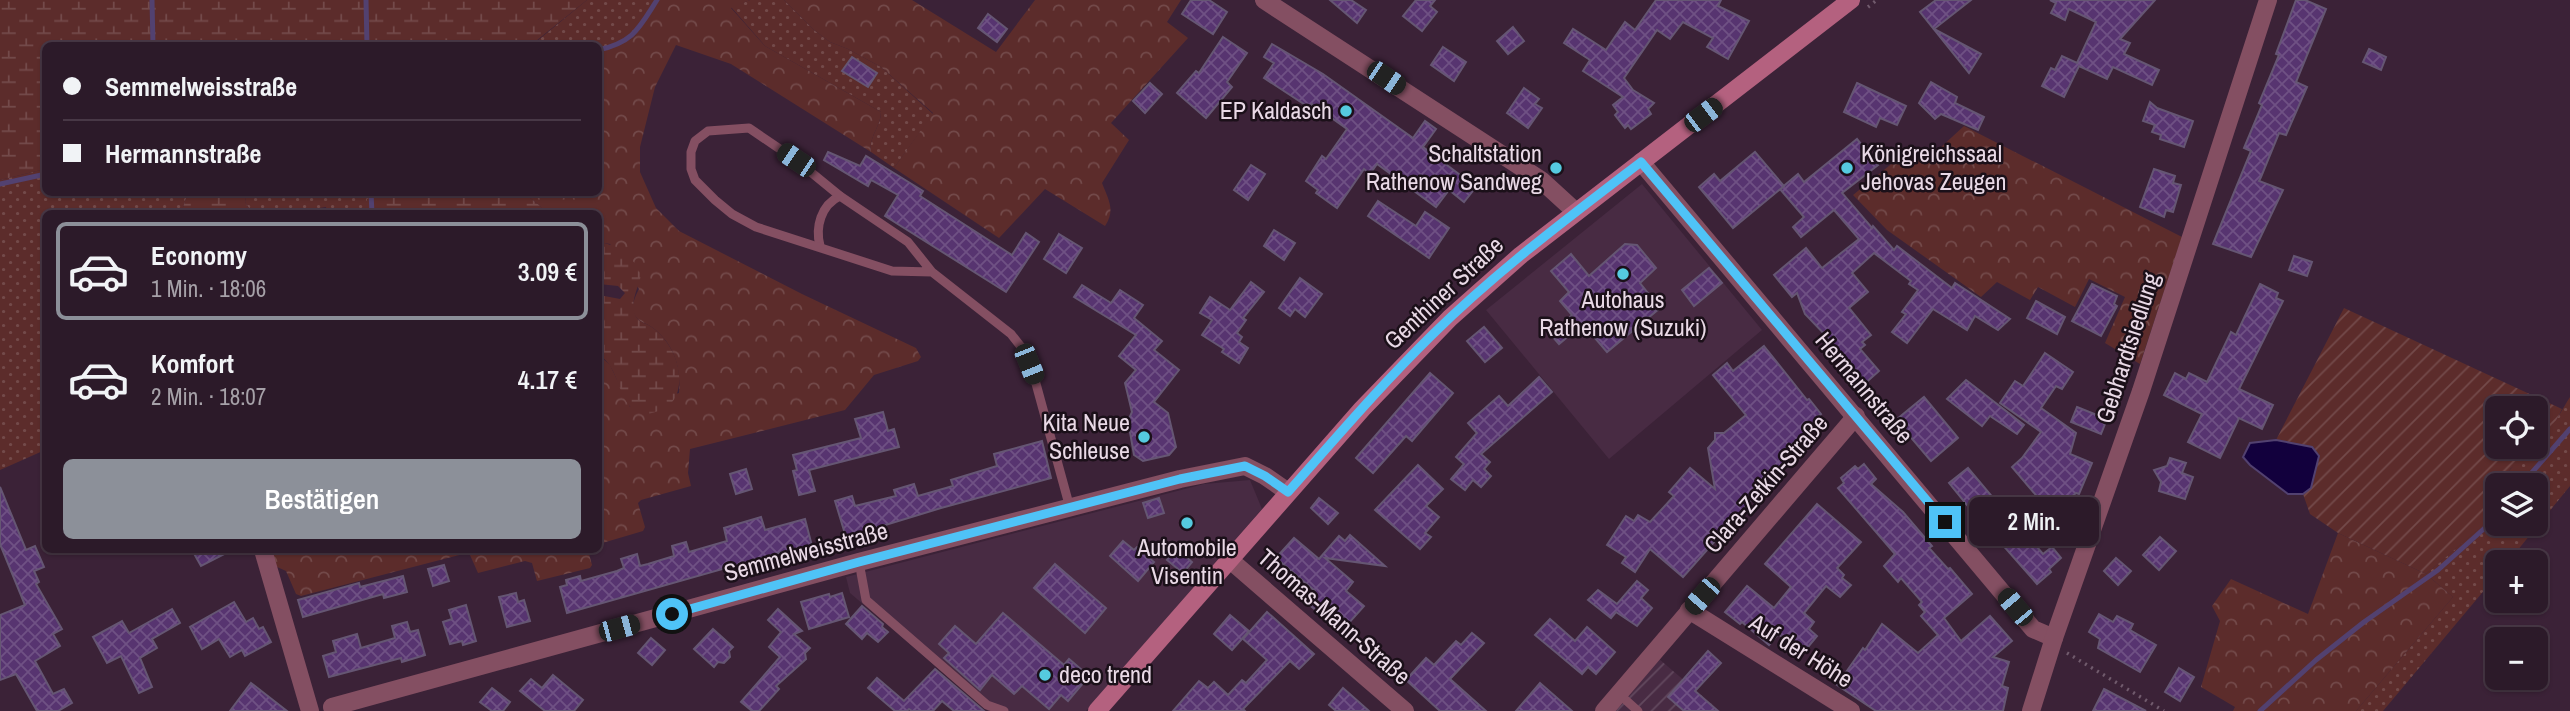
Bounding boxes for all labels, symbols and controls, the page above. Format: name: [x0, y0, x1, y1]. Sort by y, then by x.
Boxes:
car: [1363, 58, 1410, 98]
text: Semmelweisstraße: [105, 69, 297, 104]
place label: EP Kaldasch: [1220, 94, 1332, 126]
car: [1680, 94, 1727, 136]
marker: EP Kaldasch: [1338, 103, 1354, 119]
text: Hermannstraße: [105, 136, 261, 171]
place label: Schaltstation Rathenow Sandweg: [1366, 137, 1542, 197]
place label: Königreichssaal Jehovas Zeugen: [1861, 137, 2007, 197]
car: [773, 140, 820, 180]
marker: Schaltstation Rathenow Sandweg: [1548, 160, 1564, 176]
marker: Königreichssaal Jehovas Zeugen: [1839, 160, 1855, 176]
street label: Genthiner Straße: [1377, 229, 1510, 356]
text: Economy: [151, 238, 247, 273]
icon: car: [67, 240, 130, 303]
text: 3.09 €: [518, 254, 577, 289]
marker: Autohaus Rathenow (Suzuki): [1615, 266, 1631, 282]
street label: Gebhardtsiedlung: [2088, 268, 2166, 427]
text: 1 Min. · 18:06: [151, 273, 266, 304]
place label: Autohaus Rathenow (Suzuki): [1539, 283, 1707, 343]
street label: Hermannstraße: [1809, 325, 1921, 450]
car: [1012, 341, 1047, 387]
text: Komfort: [151, 346, 234, 381]
icon: car: [67, 348, 130, 411]
text: 4.17 €: [518, 362, 577, 397]
text: 2 Min. · 18:07: [151, 381, 266, 412]
map controls: [2485, 396, 2548, 690]
button: locate: [2485, 396, 2548, 459]
place label: Kita Neue Schleuse: [1042, 406, 1130, 466]
street label: Clara-Zetkin-Straße: [1696, 407, 1834, 559]
marker: Kita Neue Schleuse: [1136, 429, 1152, 445]
button: Bestätigen: [63, 459, 581, 539]
button: layers: [2485, 473, 2548, 536]
callout: 2 Min.: [1969, 498, 2099, 546]
route end: [1929, 506, 1961, 538]
text: 2 Min.: [2007, 506, 2061, 537]
street label: Semmelweisstraße: [720, 514, 891, 588]
marker: Automobile Visentin: [1179, 515, 1195, 531]
place label: Automobile Visentin: [1136, 531, 1237, 591]
street label: Thomas-Mann-Straße: [1252, 541, 1418, 691]
button: +: [2485, 550, 2548, 613]
car: [1681, 573, 1724, 619]
car: [1994, 584, 2037, 630]
route start: [656, 598, 688, 630]
street label: Auf der Höhe: [1743, 605, 1859, 694]
car: [596, 612, 643, 644]
button: −: [2485, 627, 2548, 690]
place label: deco trend: [1059, 658, 1152, 690]
marker: deco trend: [1037, 667, 1053, 683]

